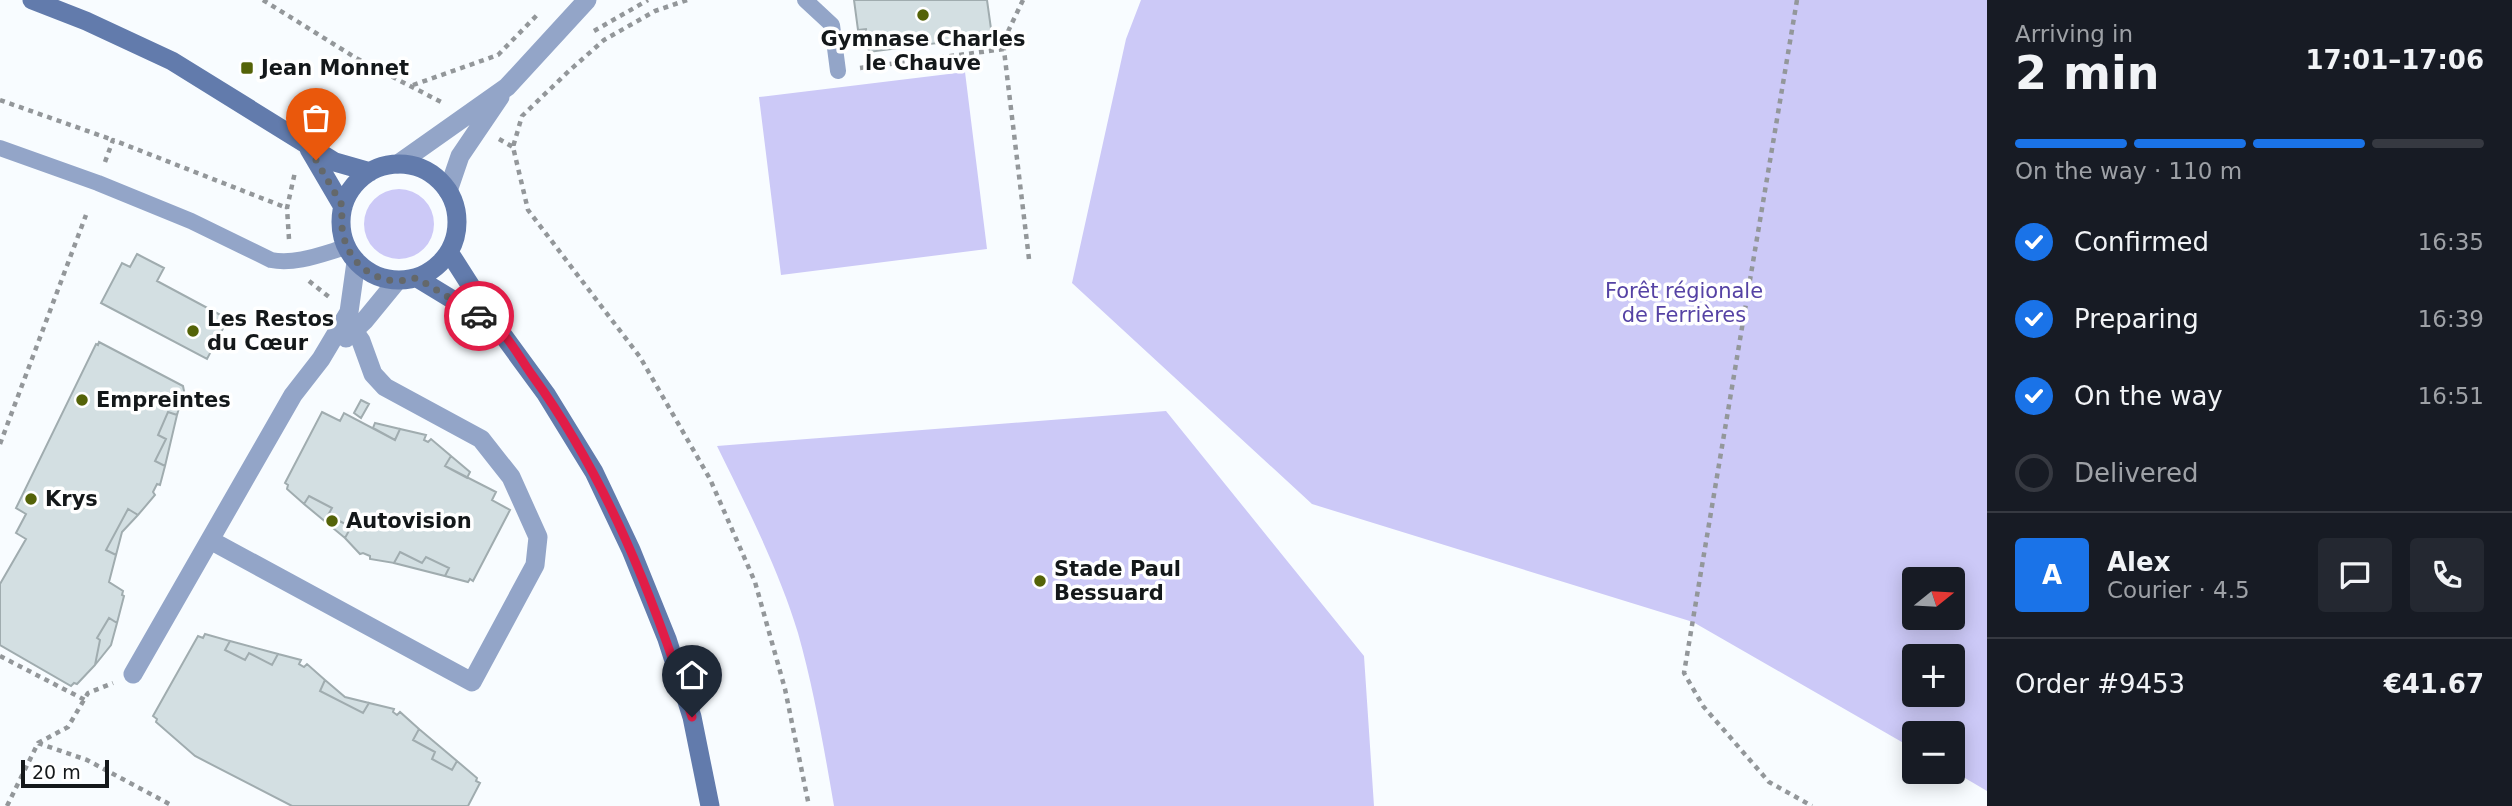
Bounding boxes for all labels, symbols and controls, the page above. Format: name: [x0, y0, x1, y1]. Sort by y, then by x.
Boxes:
marker: Gymnase Charles le Chauve: [915, 7, 931, 23]
text: Arriving in: [2015, 21, 2133, 47]
place label: Gymnase Charles le Chauve: [821, 27, 1025, 75]
text: 17:01–17:06: [2305, 45, 2484, 75]
text: 2 min: [2015, 46, 2159, 100]
place label: Jean Monnet: [259, 56, 409, 80]
marker: Jean Monnet: [239, 60, 255, 76]
pin: [286, 88, 346, 160]
icon: bag: [297, 99, 335, 137]
text: On the way · 110 m: [2015, 158, 2242, 184]
icon: check: [2015, 223, 2053, 261]
text: Confirmed: [2074, 227, 2209, 257]
text: 16:35: [2418, 229, 2484, 255]
park label: Forêt régionale de Ferrières: [1605, 279, 1763, 327]
courier: [444, 281, 514, 351]
icon: car: [460, 297, 498, 335]
icon: check: [2015, 300, 2053, 338]
text: Preparing: [2074, 304, 2199, 334]
text: 16:39: [2418, 306, 2484, 332]
place label: Les Restos du Cœur: [207, 307, 334, 355]
marker: Les Restos du Cœur: [185, 323, 201, 339]
icon: check: [2015, 377, 2053, 415]
text: On the way: [2074, 381, 2223, 411]
text: 16:51: [2418, 383, 2484, 409]
place label: Empreintes: [96, 388, 231, 412]
marker: Empreintes: [74, 392, 90, 408]
text: Delivered: [2074, 458, 2198, 488]
place label: Krys: [45, 487, 98, 511]
marker: Krys: [23, 491, 39, 507]
place label: Autovision: [346, 509, 472, 533]
marker: Autovision: [324, 513, 340, 529]
button: chat: [2318, 538, 2392, 612]
button: phone: [2410, 538, 2484, 612]
text: Alex: [2107, 547, 2170, 577]
place label: Stade Paul Bessuard: [1054, 557, 1181, 605]
text: A: [2042, 560, 2062, 590]
north arrow: [1902, 567, 1965, 630]
map controls: [1902, 567, 1965, 784]
marker: Stade Paul Bessuard: [1032, 573, 1048, 589]
text: Courier · 4.5: [2107, 577, 2250, 603]
button: +: [1902, 644, 1965, 707]
pin: [662, 645, 722, 717]
icon: home: [673, 656, 711, 694]
text: Order #9453: [2015, 669, 2185, 699]
text: €41.67: [2384, 669, 2484, 699]
button: −: [1902, 721, 1965, 784]
scale bar: [21, 757, 108, 789]
text: 20 m: [32, 761, 81, 783]

